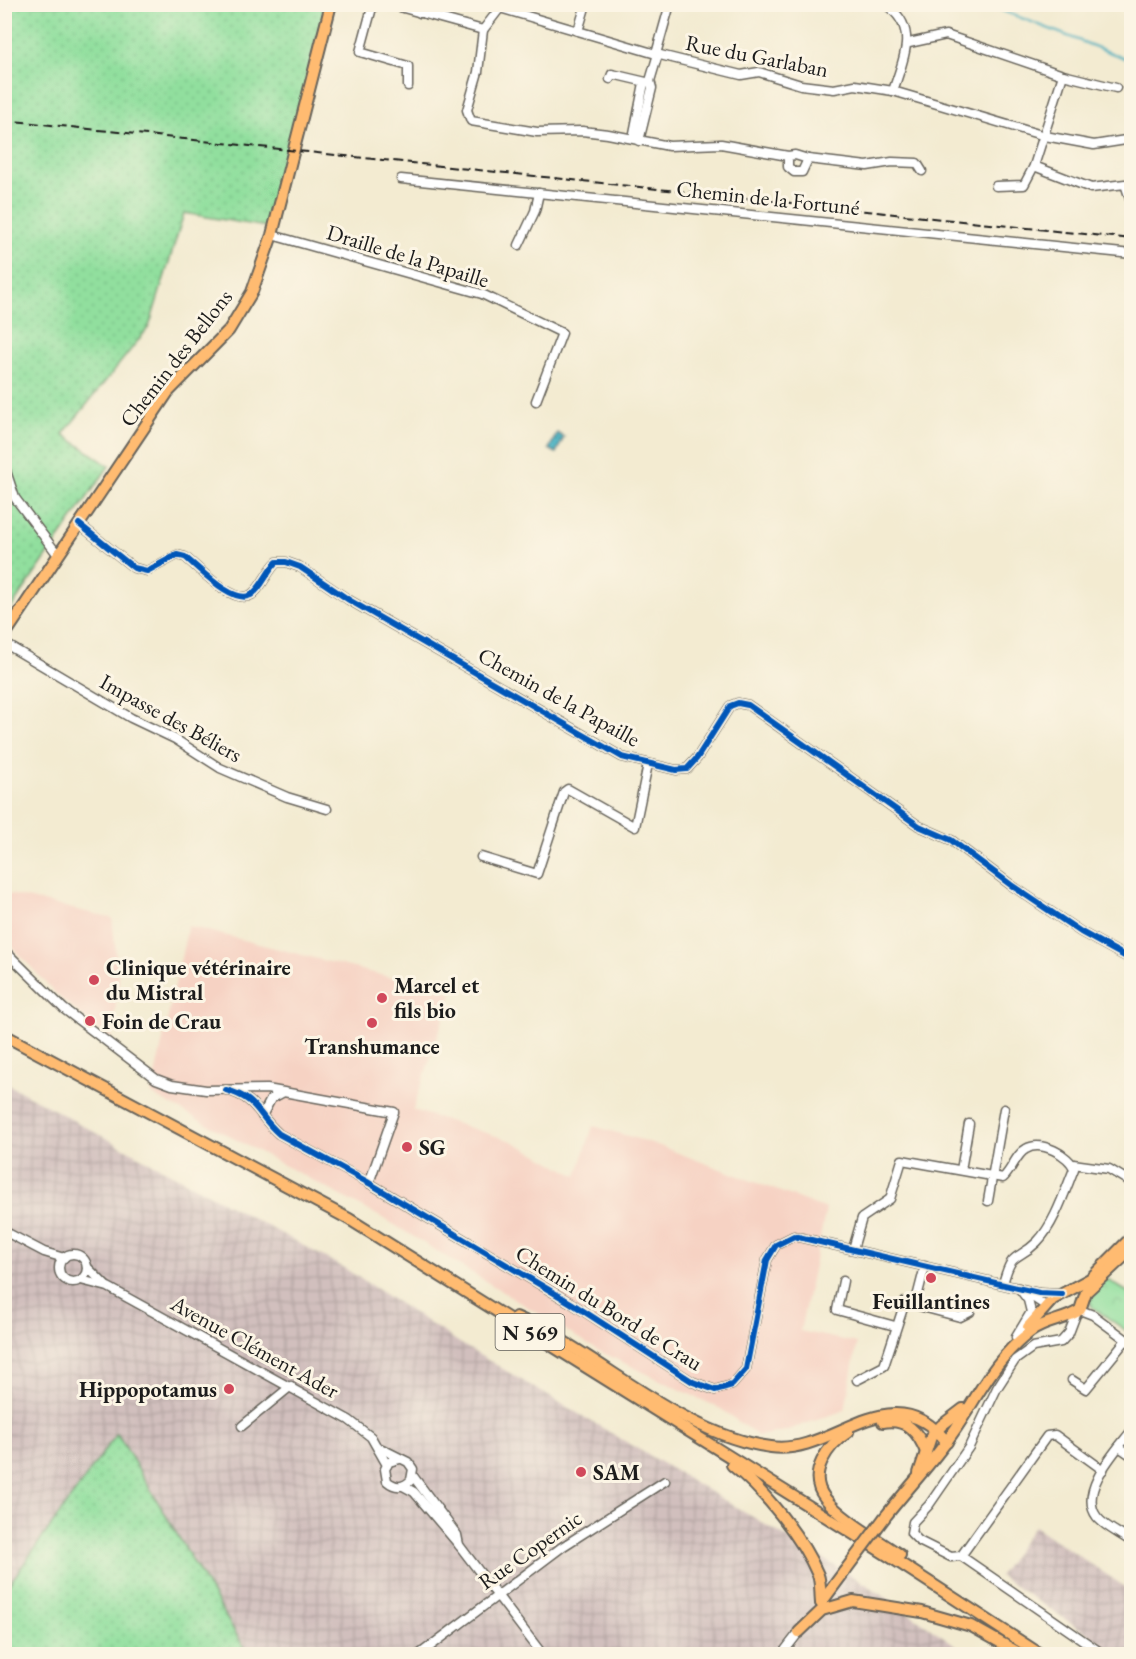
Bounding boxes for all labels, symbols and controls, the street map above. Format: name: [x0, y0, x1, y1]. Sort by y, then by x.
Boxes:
street label: Rue du Garlaban: [683, 28, 831, 84]
street label: Chemin de la Fortuné: [675, 174, 862, 222]
street label: Draille de la Papaille: [323, 218, 493, 295]
street label: Chemin des Bellons: [113, 283, 239, 433]
street label: Chemin de la Papaille: [473, 641, 645, 754]
street label: Impasse des Béliers: [95, 667, 247, 769]
place label: Clinique vétérinaire du Mistral: [106, 953, 291, 1007]
place label: Marcel et fils bio: [394, 971, 480, 1025]
marker: Clinique vétérinaire du Mistral: [87, 973, 101, 987]
marker: Marcel et fils bio: [375, 991, 389, 1005]
place label: Foin de Crau: [102, 1007, 221, 1036]
marker: Foin de Crau: [83, 1014, 97, 1028]
marker: Transhumance: [365, 1016, 379, 1030]
place label: Transhumance: [304, 1032, 440, 1061]
place label: SG: [419, 1133, 446, 1162]
marker: SG: [400, 1140, 414, 1154]
street label: Chemin du Bord de Crau: [510, 1239, 708, 1378]
marker: Feuillantines: [924, 1271, 938, 1285]
place label: Feuillantines: [872, 1287, 990, 1316]
street label: Avenue Clément Ader: [165, 1288, 345, 1406]
road number: N 569: [496, 1314, 564, 1350]
place label: Hippopotamus: [79, 1375, 217, 1404]
marker: Hippopotamus: [222, 1382, 236, 1396]
place label: SAM: [593, 1458, 640, 1487]
marker: SAM: [574, 1465, 588, 1479]
street label: Rue Copernic: [473, 1504, 588, 1596]

